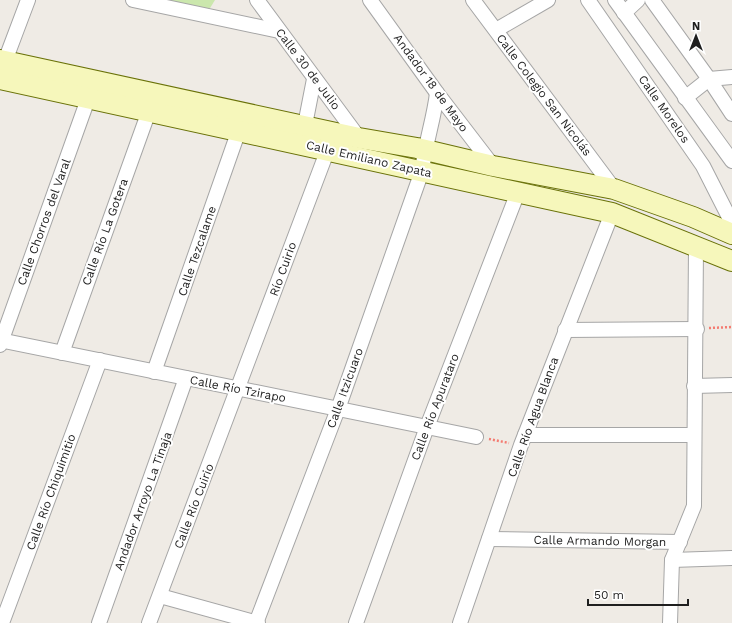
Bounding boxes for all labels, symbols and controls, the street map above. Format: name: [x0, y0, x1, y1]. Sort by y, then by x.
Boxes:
north arrow: [676, 16, 716, 56]
text: N: [692, 20, 700, 33]
street label: Calle 30 de Julio: [273, 26, 343, 112]
street label: Andador 18 de Mayo: [391, 31, 471, 135]
street label: Calle Colegio San Nicolás: [494, 31, 594, 159]
street label: Calle Morelos: [635, 72, 693, 146]
street label: Calle Emiliano Zapata: [305, 138, 433, 180]
street label: Calle Chorros del Varal: [15, 156, 74, 287]
street label: Calle Río La Gotera: [79, 176, 131, 287]
street label: Calle Tezcalame: [175, 204, 219, 298]
street label: Río Cuirio: [267, 240, 299, 298]
street label: Calle Itzicuaro: [324, 346, 366, 430]
street label: Calle Río Apurataro: [408, 352, 462, 462]
street label: Calle Río Agua Blanca: [505, 355, 561, 479]
street label: Calle Río Tzirapo: [189, 373, 287, 405]
street label: Andador Arroyo La Tinaja: [111, 430, 175, 572]
street label: Calle Río Chiquimitio: [23, 432, 79, 552]
street label: Calle Río Cuirio: [171, 462, 217, 550]
street label: Calle Armando Morgan: [534, 533, 666, 549]
scale bar: [588, 581, 688, 607]
text: 50 m: [594, 588, 624, 602]

